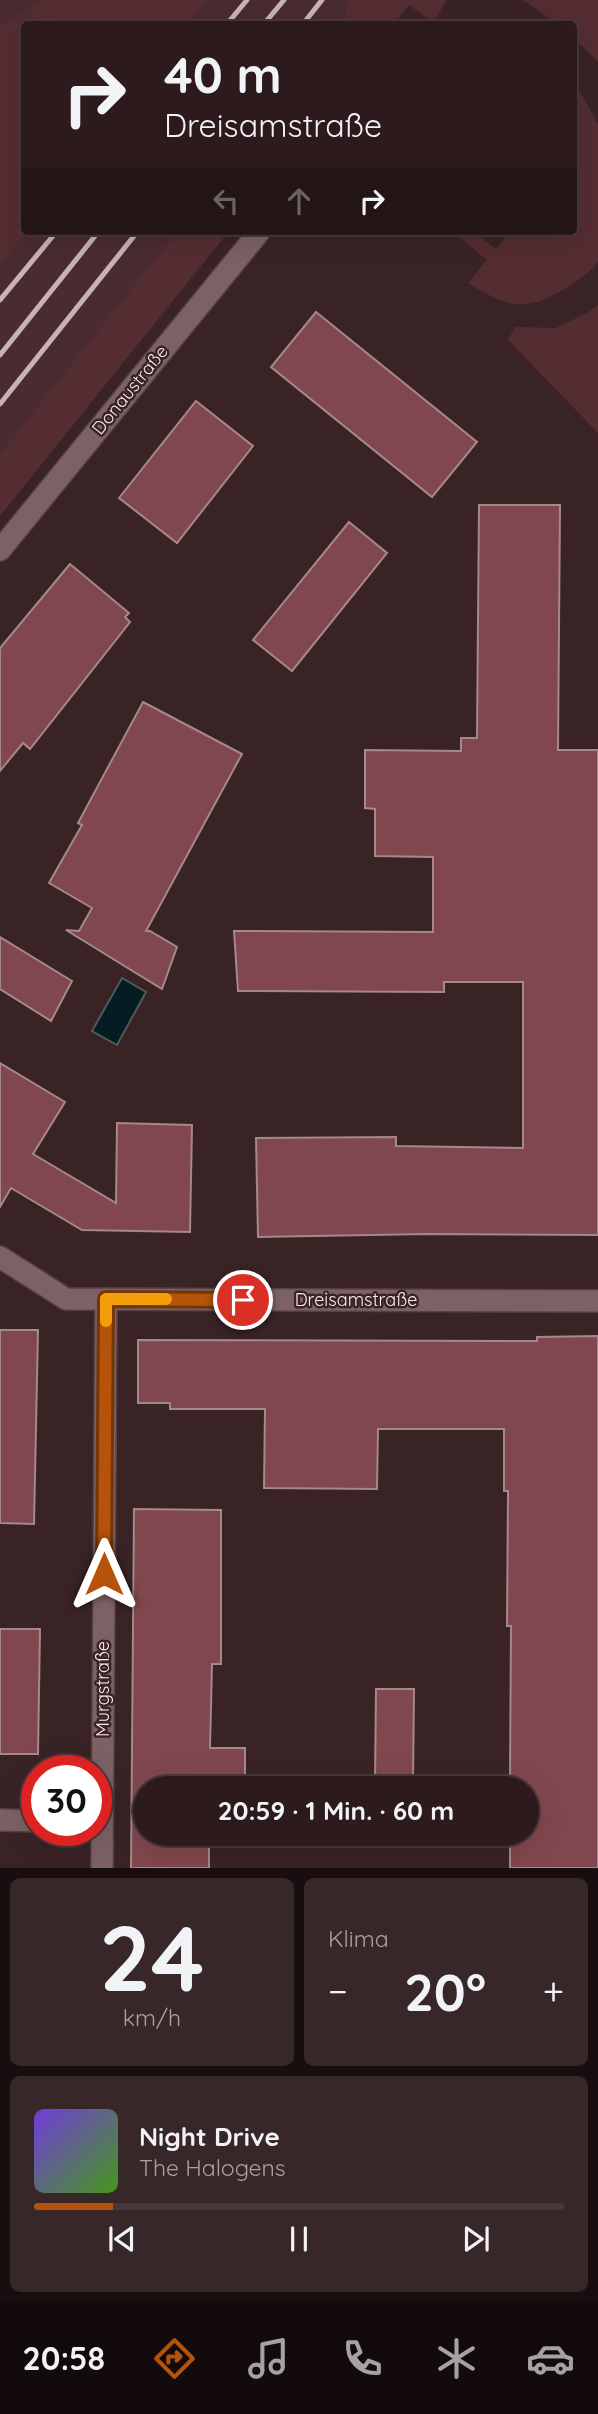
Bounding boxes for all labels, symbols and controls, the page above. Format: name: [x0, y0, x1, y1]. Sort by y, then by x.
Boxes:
text: 40 m: [164, 44, 282, 105]
icon: right: [49, 49, 140, 140]
text: Dreisamstraße: [164, 105, 382, 145]
icon: left: [207, 182, 245, 220]
icon: ahead: [280, 182, 318, 220]
icon: right: [353, 182, 391, 220]
street label: Donaustraße: [87, 340, 173, 439]
pin: [213, 1270, 273, 1330]
icon: arrive: [224, 1281, 262, 1319]
street label: Dreisamstraße: [295, 1288, 417, 1311]
position arrow: [67, 1537, 141, 1611]
street label: Murgstraße: [91, 1641, 114, 1737]
speed limit sign: 30: [21, 1755, 112, 1846]
text: 20:59 · 1 Min. · 60 m: [218, 1794, 454, 1827]
text: 24: [99, 1900, 205, 2014]
text: Klima: [328, 1924, 389, 1953]
text: 20°: [404, 1959, 486, 2024]
text: −: [328, 1967, 348, 2015]
text: +: [543, 1967, 564, 2015]
text: km/h: [123, 2003, 181, 2032]
text: Night Drive: [139, 2120, 280, 2153]
text: The Halogens: [139, 2153, 286, 2182]
icon: previous: [103, 2220, 141, 2258]
icon: pause: [280, 2220, 318, 2258]
icon: next: [457, 2220, 495, 2258]
icon: directions: [150, 2334, 199, 2383]
icon: music: [244, 2334, 293, 2383]
icon: phone: [338, 2334, 387, 2383]
icon: climate: [432, 2334, 481, 2383]
icon: car: [526, 2334, 575, 2383]
text: 20:58: [23, 2338, 105, 2378]

